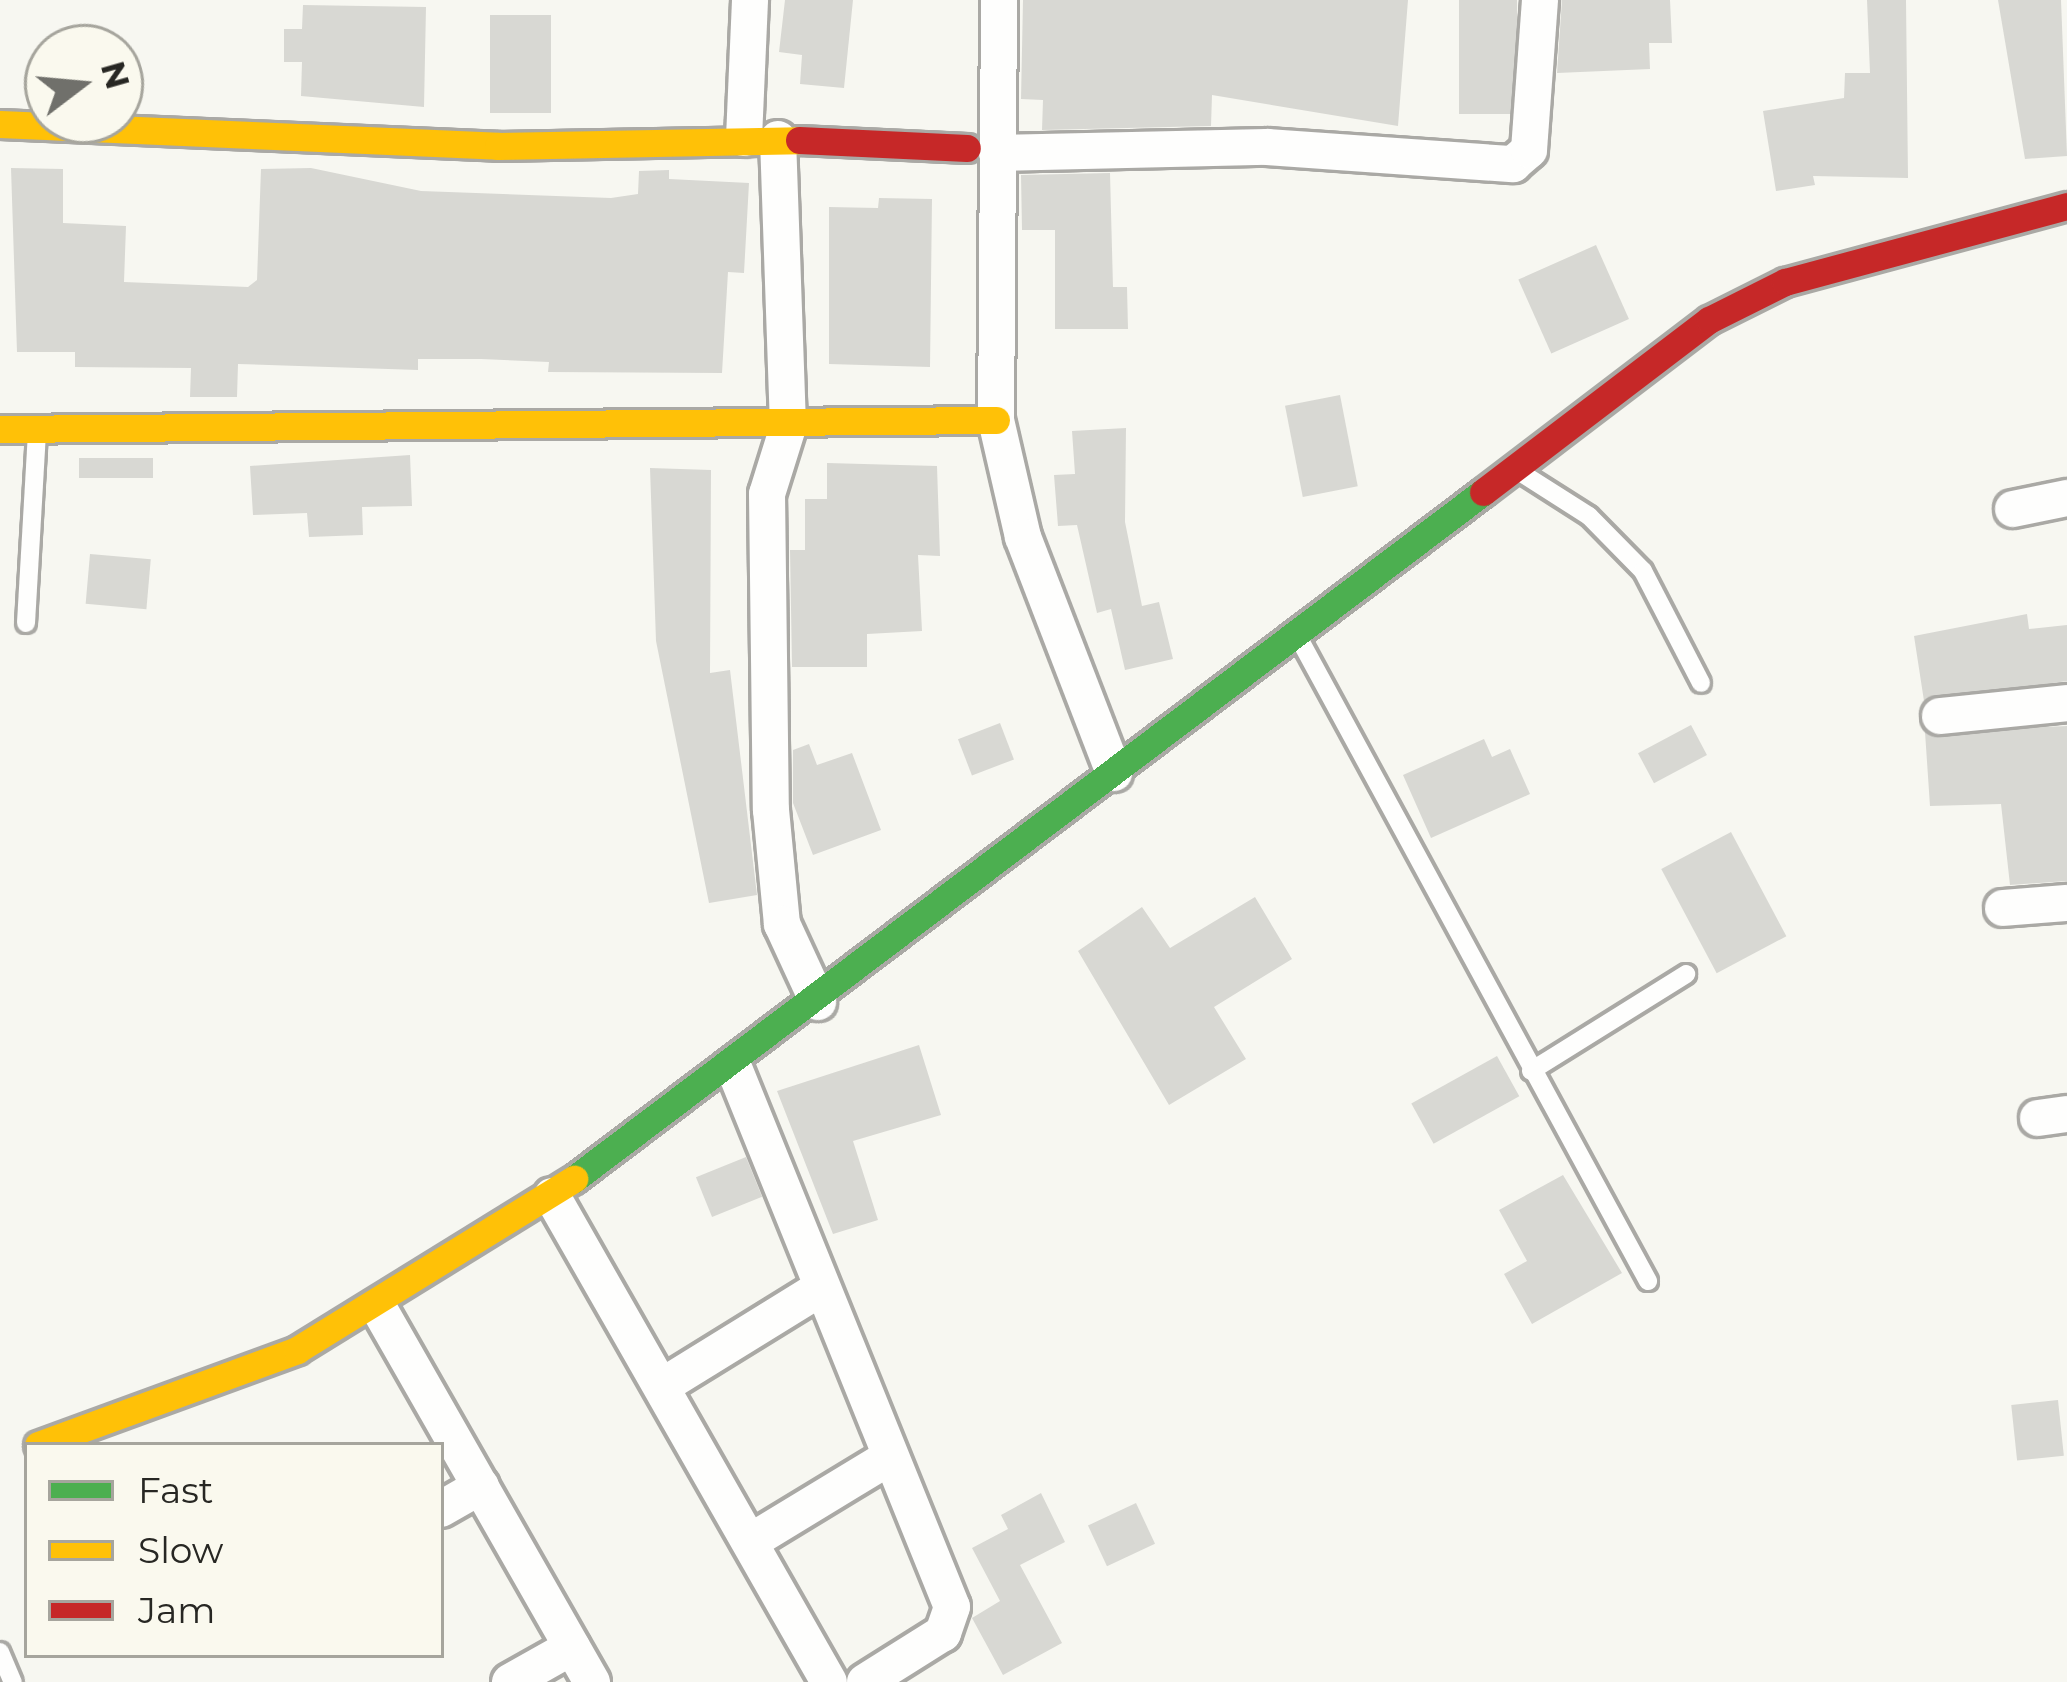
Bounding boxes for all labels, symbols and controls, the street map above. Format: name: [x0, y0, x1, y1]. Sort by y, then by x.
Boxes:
north arrow: [24, 24, 144, 144]
text: N: [93, 57, 139, 93]
legend: [24, 1442, 444, 1658]
text: Fast: [138, 1468, 213, 1512]
text: Slow: [138, 1528, 224, 1572]
text: Jam: [138, 1588, 215, 1632]

